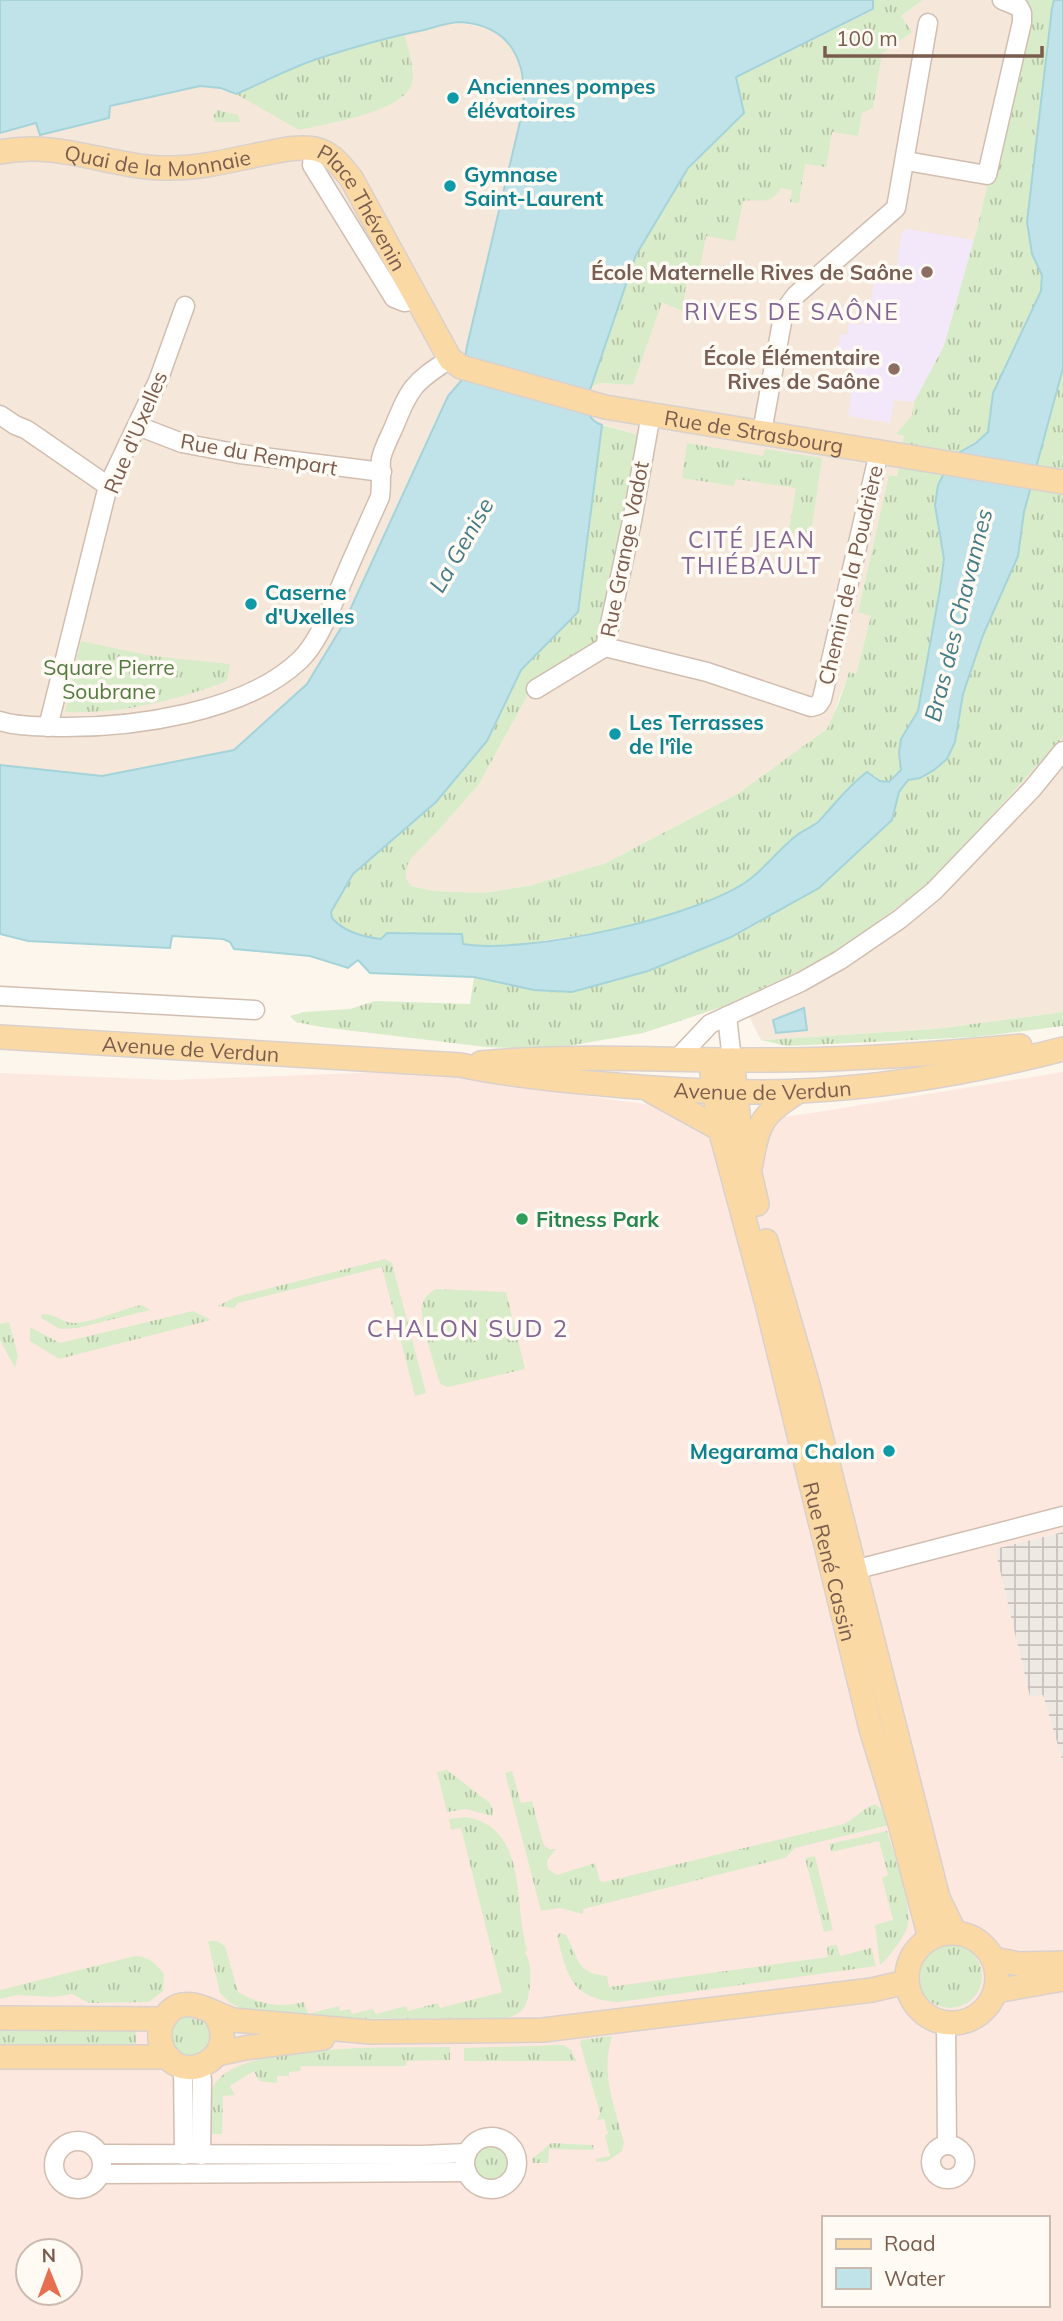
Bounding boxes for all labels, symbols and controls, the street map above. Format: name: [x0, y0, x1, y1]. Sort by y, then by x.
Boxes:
scale bar: [825, 14, 1042, 58]
text: 100 m: [836, 25, 898, 51]
place label: Anciennes pompes élévatoires: [467, 73, 655, 123]
marker: Anciennes pompes élévatoires: [445, 90, 461, 106]
street label: Place Thévenin: [313, 138, 412, 275]
street label: Quai de la Monnaie: [63, 139, 253, 181]
place label: Gymnase Saint-Laurent: [464, 161, 603, 211]
marker: Gymnase Saint-Laurent: [442, 178, 458, 194]
place label: École Maternelle Rives de Saône: [591, 259, 913, 285]
marker: École Maternelle Rives de Saône: [919, 264, 935, 280]
district label: RIVES DE SAÔNE: [684, 297, 900, 326]
place label: École Élémentaire Rives de Saône: [703, 344, 880, 394]
marker: École Élémentaire Rives de Saône: [886, 361, 902, 377]
street label: Rue d'Uxelles: [98, 367, 172, 497]
street label: Rue de Strasbourg: [663, 404, 845, 459]
street label: Rue du Rempart: [179, 427, 339, 481]
street label: Rue Grange Vadot: [594, 459, 654, 639]
street label: Chemin de la Poudrière: [812, 463, 888, 687]
water label: La Genise: [422, 492, 500, 598]
water label: Bras des Chavannes: [918, 506, 998, 724]
district label: CITÉ JEAN THIÉBAULT: [681, 525, 823, 580]
place label: Caserne d'Uxelles: [265, 579, 354, 629]
marker: Caserne d'Uxelles: [243, 596, 259, 612]
park label: Square Pierre Soubrane: [43, 654, 175, 704]
place label: Les Terrasses de l'île: [629, 709, 764, 759]
marker: Les Terrasses de l'île: [607, 726, 623, 742]
street label: Avenue de Verdun: [101, 1030, 280, 1067]
street label: Avenue de Verdun: [673, 1074, 852, 1105]
place label: Fitness Park: [536, 1206, 659, 1232]
marker: Fitness Park: [514, 1211, 530, 1227]
district label: CHALON SUD 2: [367, 1313, 569, 1343]
place label: Megarama Chalon: [690, 1438, 875, 1464]
marker: Megarama Chalon: [881, 1443, 897, 1459]
street label: Rue René Cassin: [798, 1479, 862, 1644]
legend: [822, 2216, 1049, 2307]
text: Road: [884, 2230, 935, 2256]
north arrow: [14, 2237, 84, 2307]
text: N: [41, 2243, 56, 2267]
text: Water: [884, 2265, 945, 2291]

